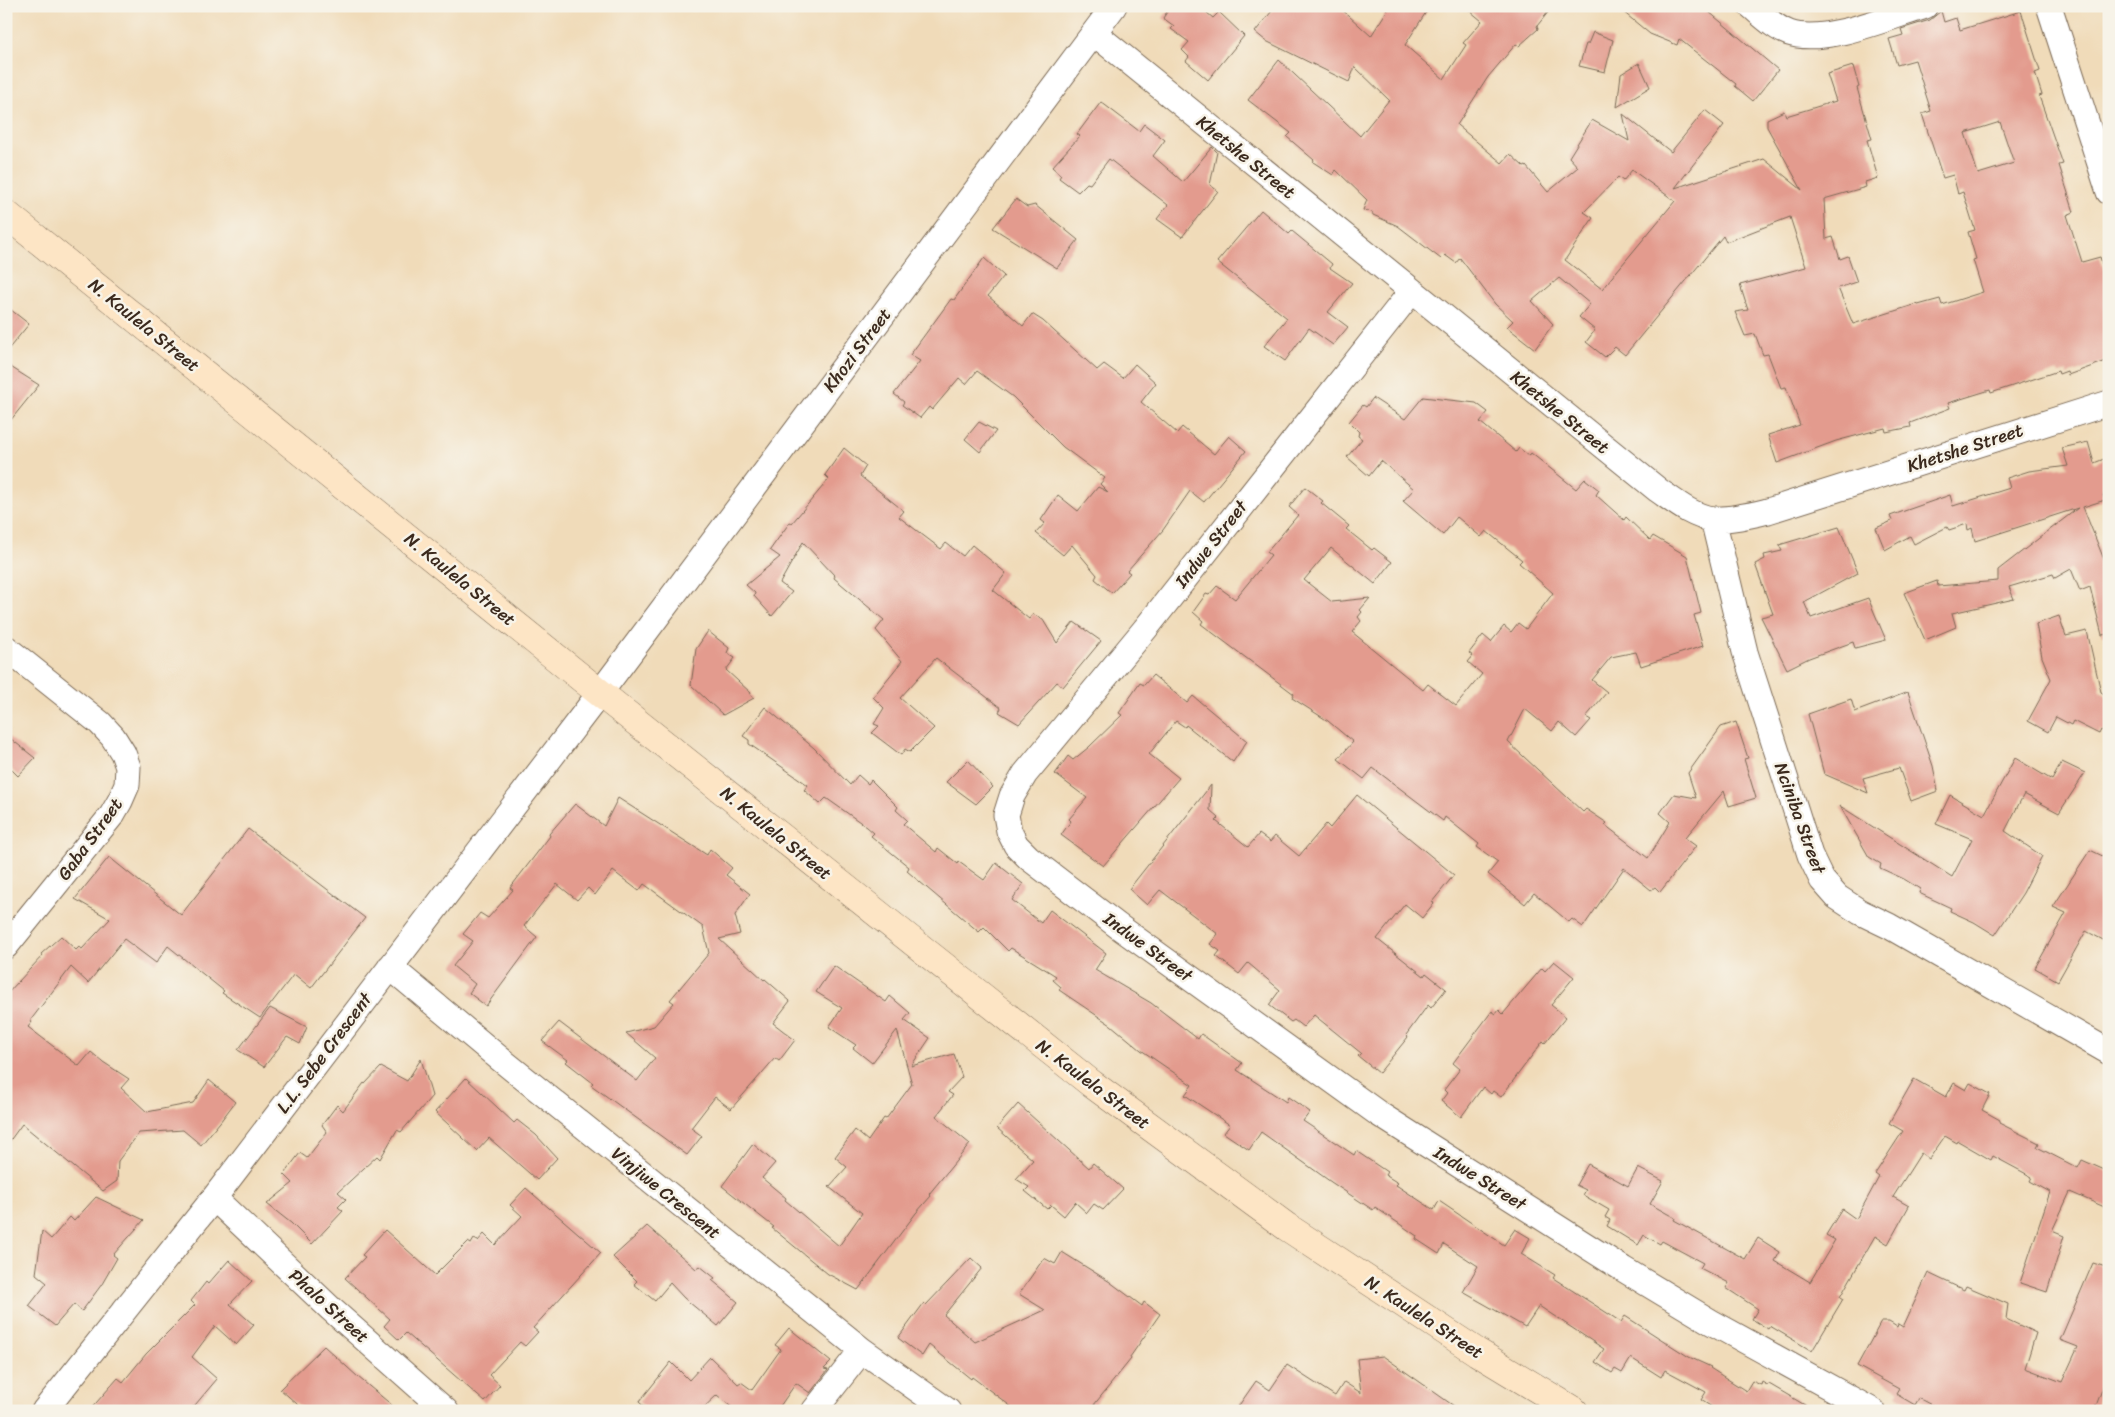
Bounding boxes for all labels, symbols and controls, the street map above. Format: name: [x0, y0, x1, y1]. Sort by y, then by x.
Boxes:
street label: Khetshe Street: [1189, 107, 1303, 207]
street label: N. Kaulela Street: [81, 270, 207, 380]
street label: Khozi Street: [814, 301, 900, 399]
street label: Khetshe Street: [1503, 362, 1617, 462]
street label: Khetshe Street: [1903, 414, 2027, 482]
street label: Indwe Street: [1166, 492, 1256, 596]
street label: N. Kaulela Street: [397, 524, 523, 634]
street label: Nciniba Street: [1765, 758, 1835, 879]
street label: N. Kaulela Street: [713, 778, 839, 888]
street label: Gaba Street: [49, 791, 131, 887]
street label: Indwe Street: [1096, 903, 1200, 991]
street label: L.L. Sebe Crescent: [268, 985, 381, 1120]
street label: N. Kaulela Street: [1029, 1030, 1157, 1138]
street label: Indwe Street: [1426, 1136, 1533, 1220]
street label: Vinjiwe Crescent: [604, 1138, 728, 1248]
street label: Phalo Street: [281, 1261, 377, 1351]
street label: N. Kaulela Street: [1358, 1266, 1490, 1368]

